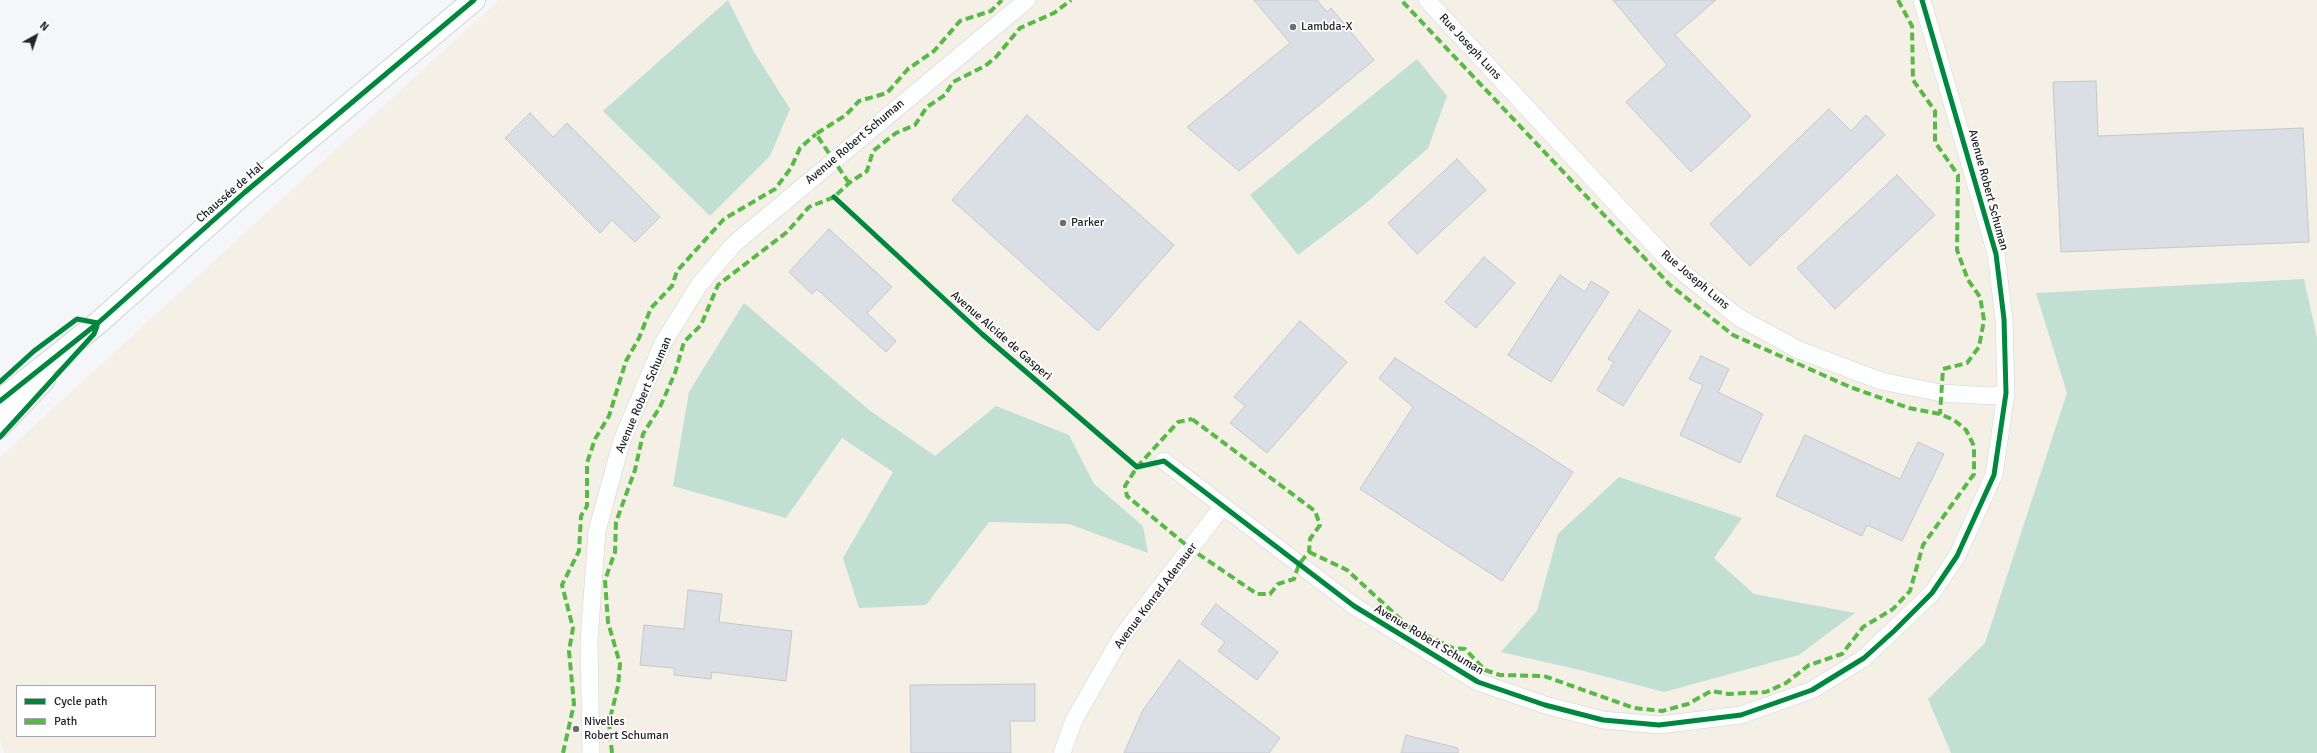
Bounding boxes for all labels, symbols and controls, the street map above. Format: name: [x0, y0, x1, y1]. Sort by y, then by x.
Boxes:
street label: Rue Joseph Luns: [1436, 11, 1504, 83]
north arrow: [16, 16, 56, 56]
text: N: [37, 19, 51, 34]
place label: Lambda-X: [1301, 20, 1352, 34]
marker: Lambda-X: [1288, 22, 1298, 32]
street label: Avenue Robert Schuman: [803, 96, 907, 188]
street label: Avenue Robert Schuman: [1965, 128, 2011, 252]
street label: Chaussée de Hal: [193, 160, 267, 226]
place label: Parker: [1071, 216, 1104, 230]
marker: Parker: [1058, 218, 1068, 228]
street label: Rue Joseph Luns: [1658, 247, 1732, 313]
street label: Avenue Alcide de Gasperi: [948, 288, 1054, 384]
street label: Avenue Robert Schuman: [613, 335, 675, 455]
street label: Avenue Konrad Adenauer: [1112, 540, 1200, 652]
street label: Avenue Robert Schuman: [1372, 602, 1486, 678]
legend: [16, 685, 156, 737]
text: Cycle path: [54, 694, 107, 709]
text: Path: [54, 714, 77, 729]
place label: Nivelles Robert Schuman: [584, 715, 669, 743]
marker: Nivelles Robert Schuman: [571, 724, 581, 734]

